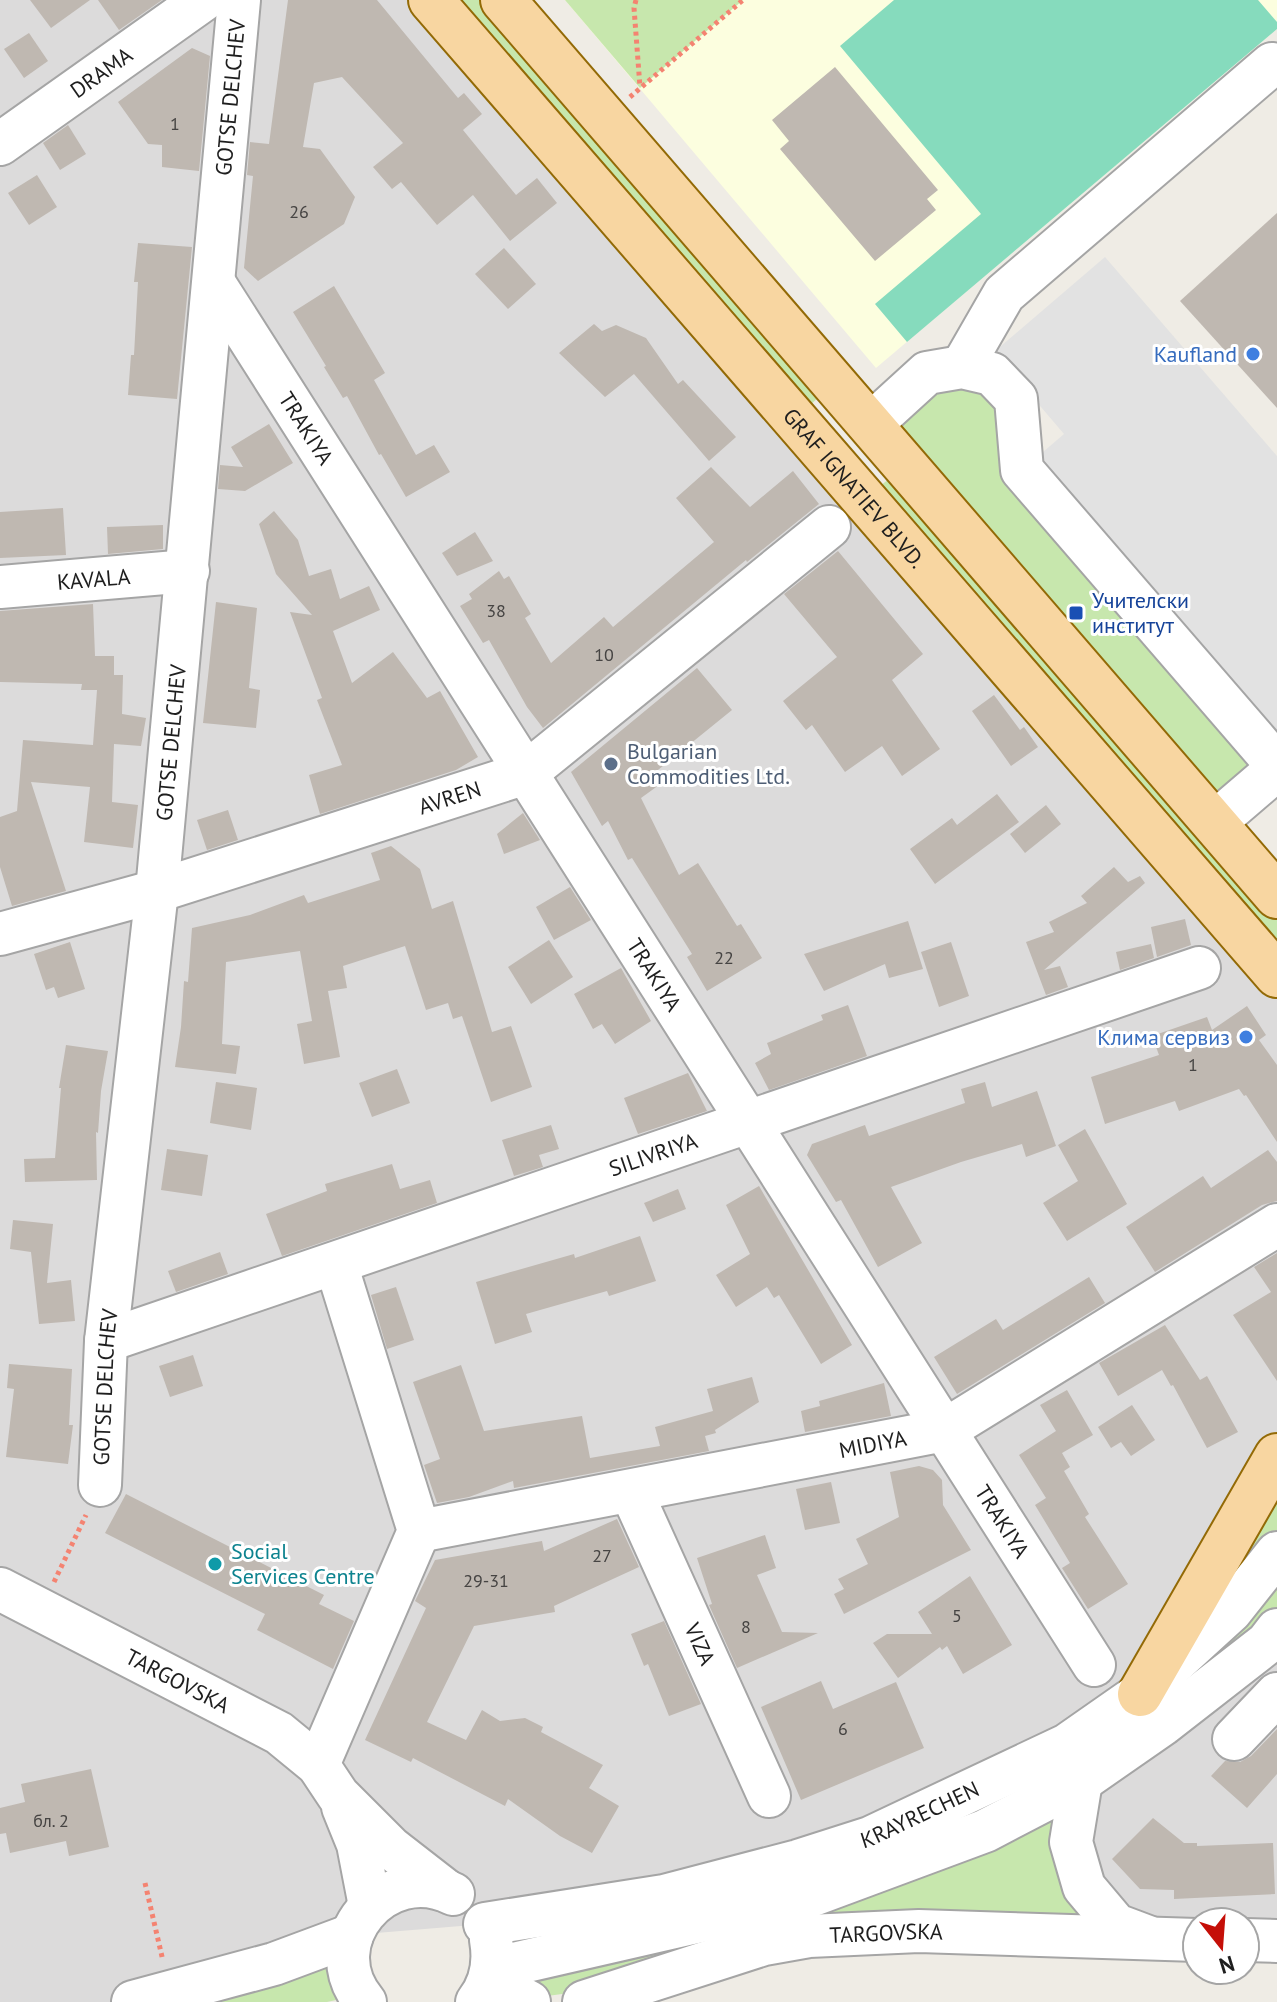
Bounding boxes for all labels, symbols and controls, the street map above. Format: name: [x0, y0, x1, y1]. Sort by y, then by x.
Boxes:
street label: GOTSE DELCHEV: [209, 17, 251, 177]
street label: DRAMA: [64, 40, 138, 104]
house number: 1: [170, 112, 180, 135]
house number: 26: [289, 200, 309, 223]
place label: Kaufland: [1154, 340, 1237, 368]
marker: Kaufland: [1244, 345, 1262, 363]
street label: TRAKIYA: [273, 386, 340, 470]
street label: GRAF IGNATIEV BLVD.: [777, 402, 932, 574]
street label: KAVALA: [56, 562, 132, 596]
place label: Учителски институт: [1092, 586, 1189, 639]
house number: 38: [486, 599, 506, 622]
marker: Учителски институт: [1067, 604, 1085, 622]
house number: 10: [594, 643, 614, 666]
street label: GOTSE DELCHEV: [150, 663, 192, 822]
place label: Bulgarian Commodities Ltd.: [627, 737, 790, 790]
marker: Bulgarian Commodities Ltd.: [602, 755, 620, 773]
street label: AVREN: [415, 774, 484, 821]
street label: TRAKIYA: [621, 933, 688, 1017]
house number: 22: [714, 946, 734, 969]
place label: Клима сервиз: [1097, 1023, 1230, 1051]
marker: Клима сервиз: [1237, 1028, 1255, 1046]
house number: 1: [1188, 1053, 1198, 1076]
street label: SILIVRIYA: [605, 1126, 701, 1182]
street label: GOTSE DELCHEV: [87, 1307, 124, 1466]
street label: MIDIYA: [837, 1424, 909, 1464]
street label: TRAKIYA: [969, 1480, 1036, 1563]
place label: Social Services Centre: [231, 1537, 375, 1590]
house number: 27: [592, 1544, 612, 1567]
marker: Social Services Centre: [206, 1555, 224, 1573]
house number: 29-31: [463, 1569, 509, 1592]
house number: 5: [952, 1604, 962, 1627]
house number: 8: [741, 1615, 751, 1638]
street label: VIZA: [678, 1618, 722, 1670]
street label: TARGOVSKA: [121, 1642, 235, 1719]
house number: 6: [838, 1717, 848, 1740]
street label: KRAYRECHEN: [857, 1775, 984, 1854]
house number: бл. 2: [33, 1809, 69, 1832]
north arrow: [1181, 1906, 1261, 1986]
street label: TARGOVSKA: [829, 1917, 943, 1949]
text: N: [1216, 1950, 1238, 1981]

